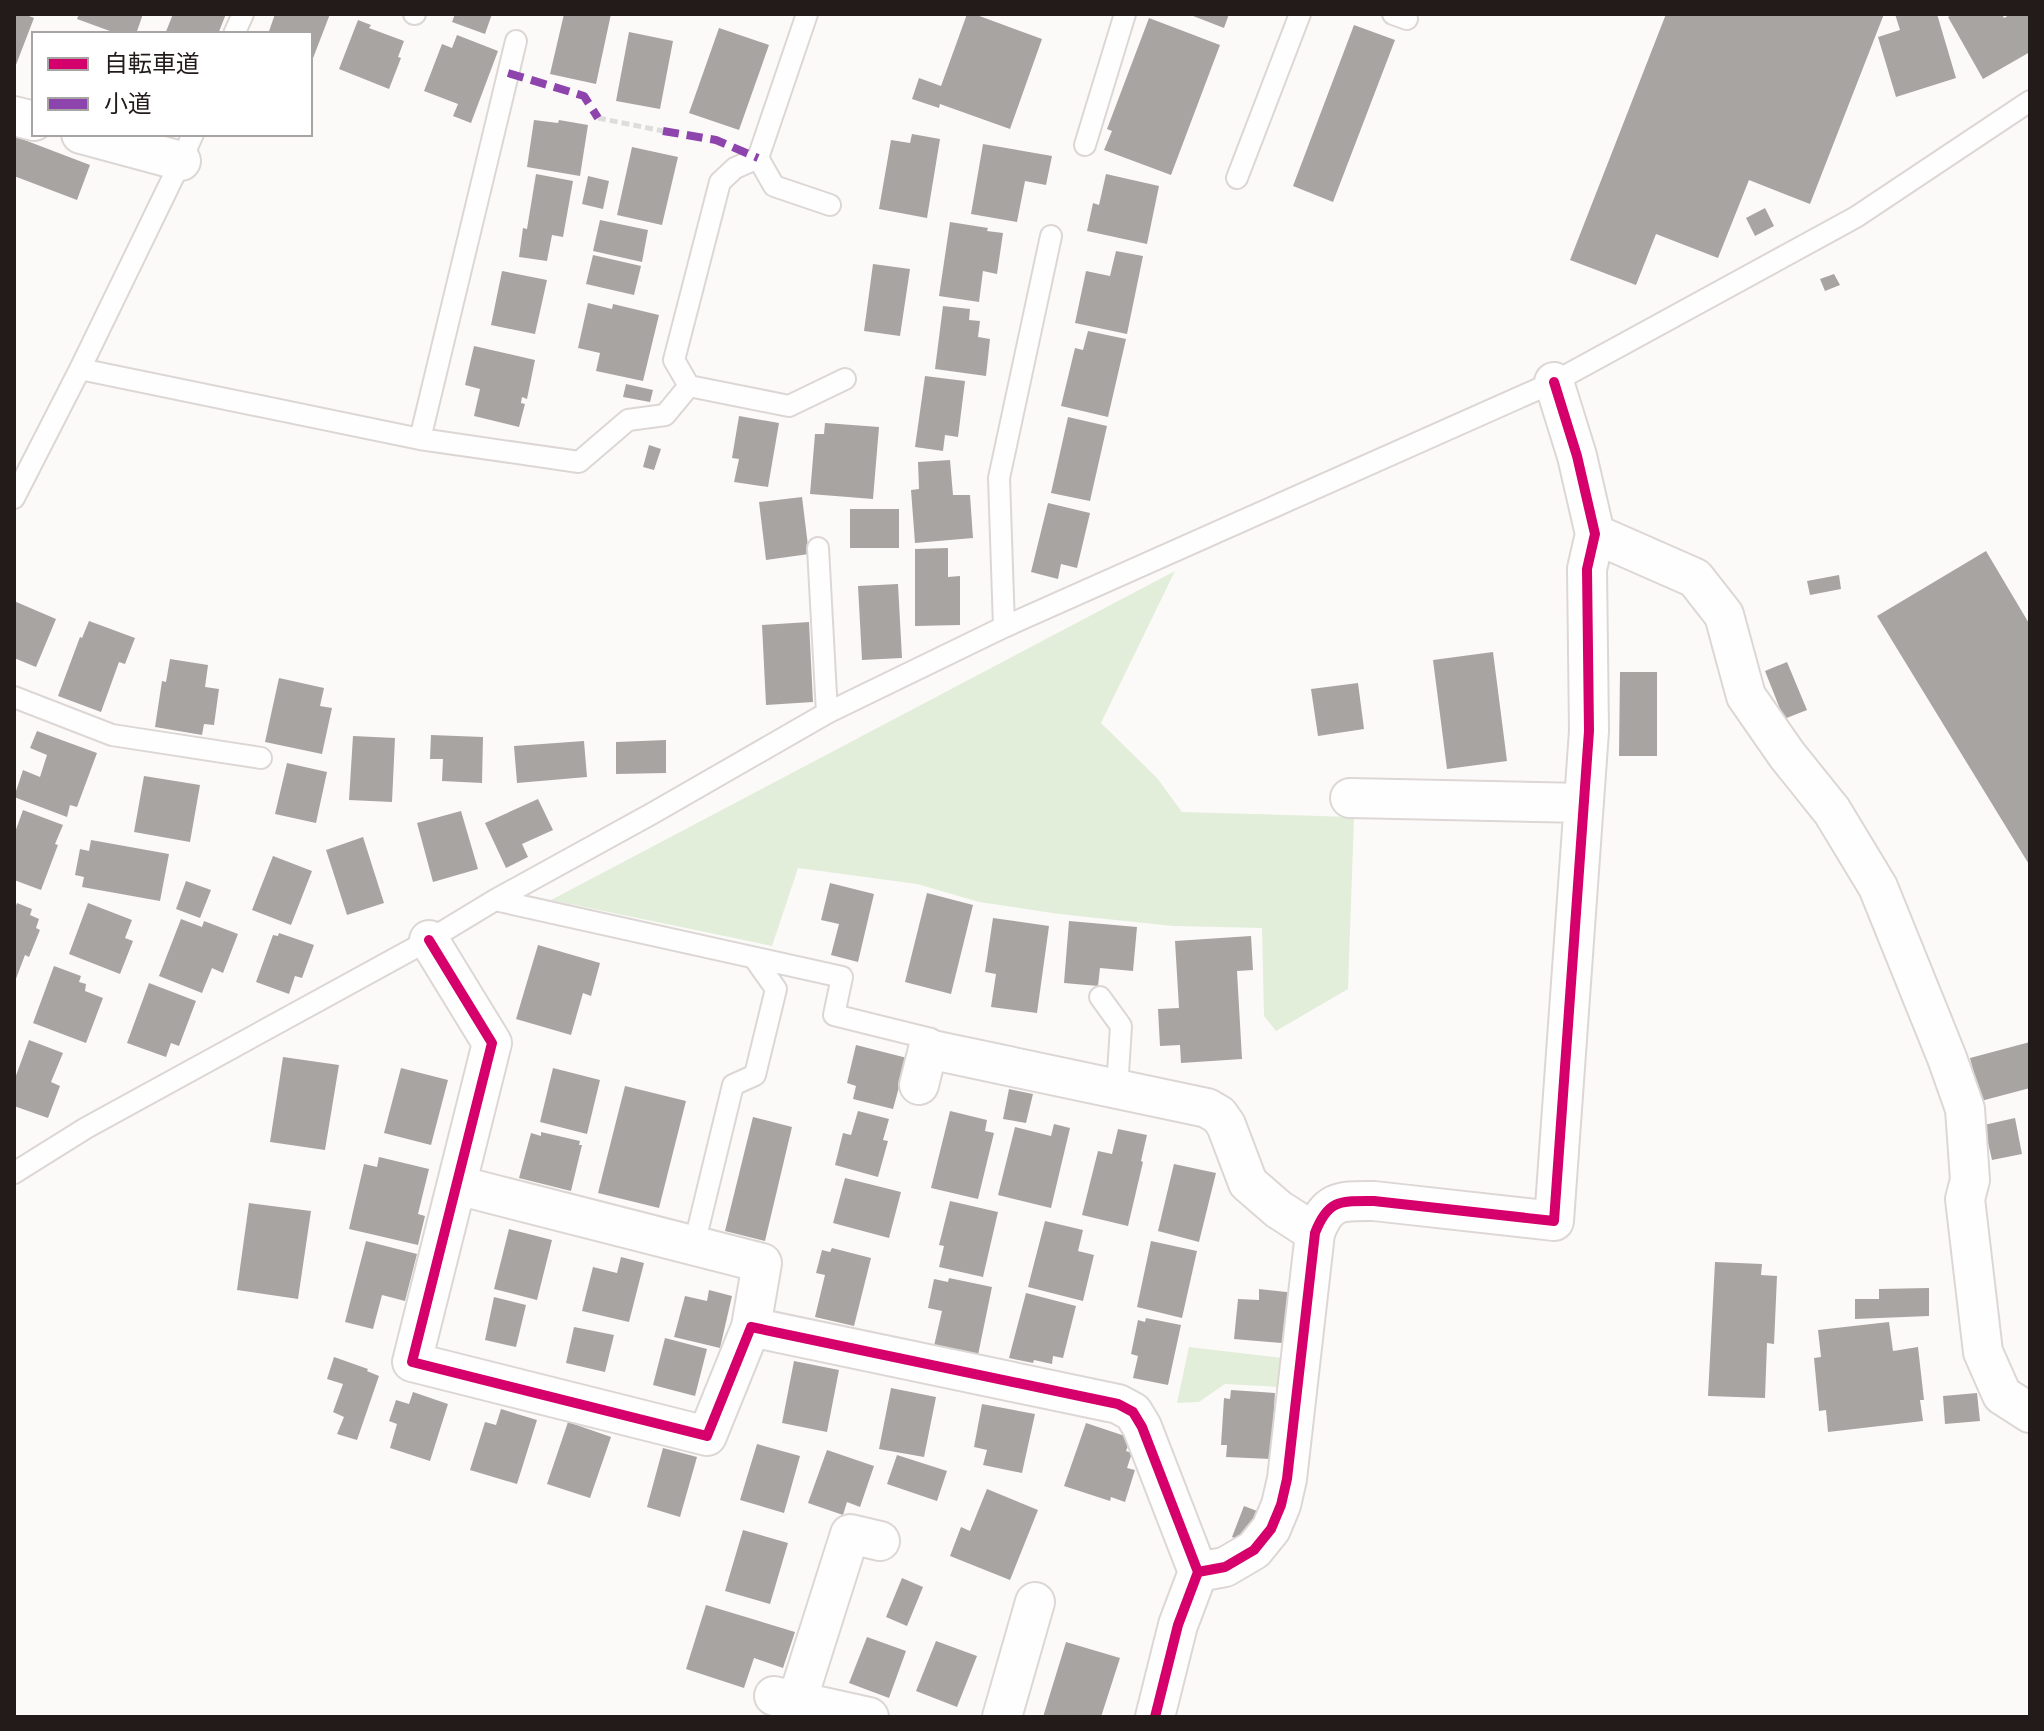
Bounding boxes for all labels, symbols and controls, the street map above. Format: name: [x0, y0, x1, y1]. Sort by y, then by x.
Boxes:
legend: [32, 32, 312, 136]
text: 自転車道: [104, 50, 200, 78]
text: 小道: [104, 90, 152, 118]

